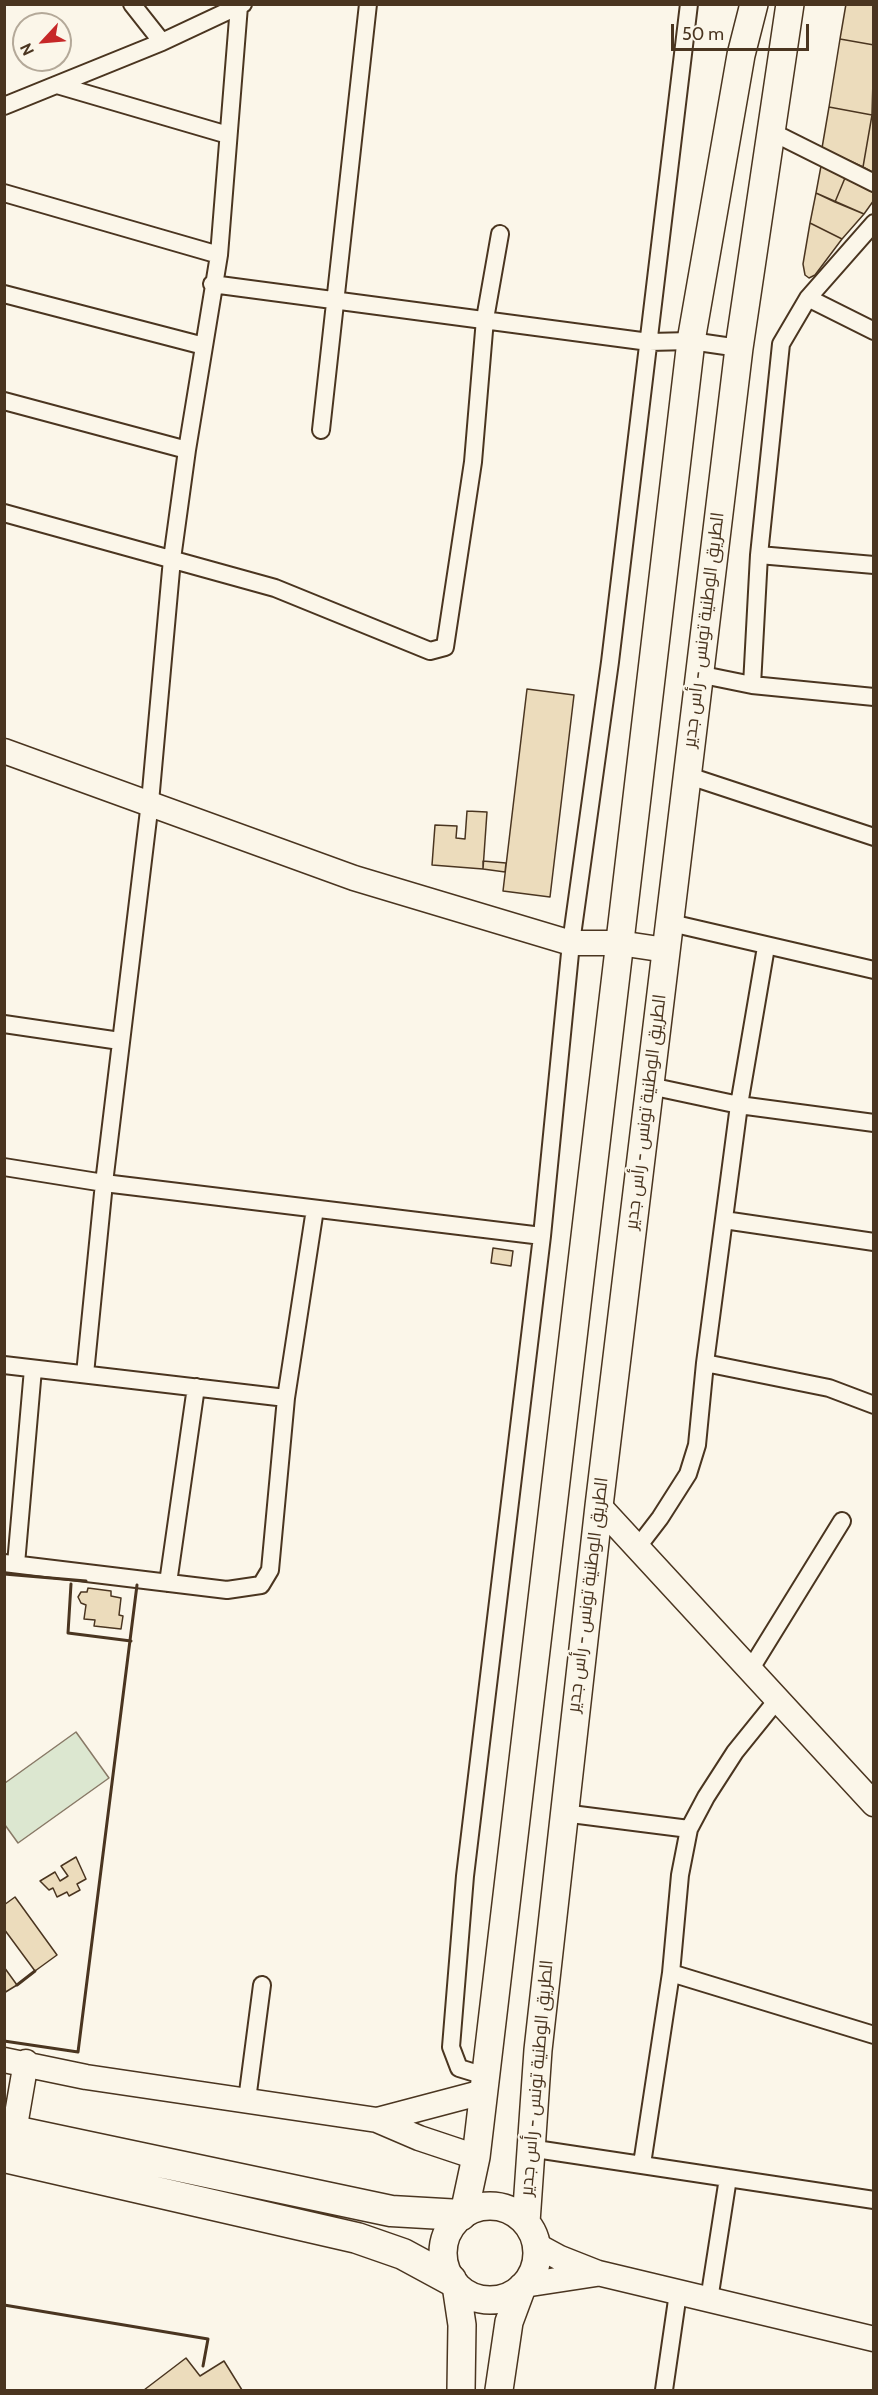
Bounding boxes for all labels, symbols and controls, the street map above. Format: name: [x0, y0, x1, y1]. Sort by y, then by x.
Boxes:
north arrow: [12, 12, 72, 72]
scale bar: [674, 12, 812, 50]
text: 50 m: [682, 23, 724, 45]
text: N: [16, 40, 38, 58]
street label: الطريق الوطنية تونس - رأس جدير: [679, 511, 729, 749]
street label: الطريق الوطنية تونس - رأس جدير: [621, 993, 671, 1231]
street label: الطريق الوطنية تونس - رأس جدير: [563, 1476, 613, 1714]
street label: الطريق الوطنية تونس - رأس جدير: [516, 1959, 558, 2197]

